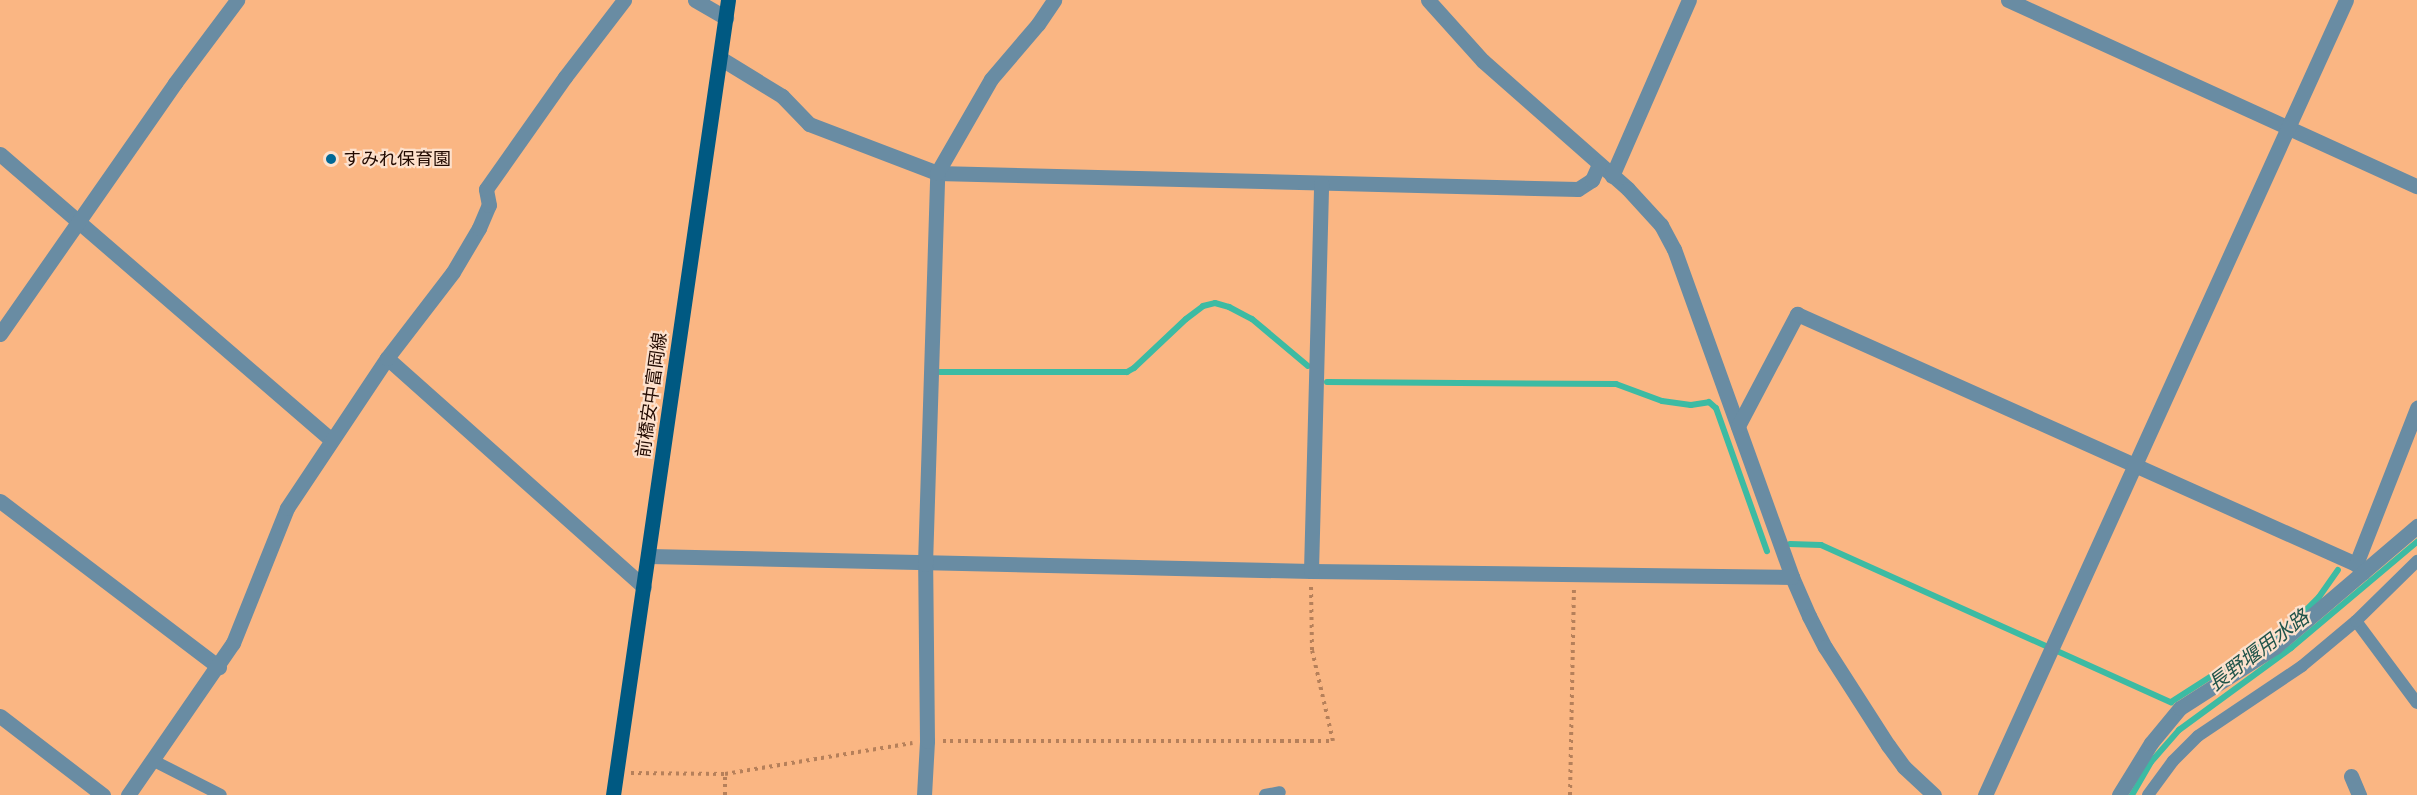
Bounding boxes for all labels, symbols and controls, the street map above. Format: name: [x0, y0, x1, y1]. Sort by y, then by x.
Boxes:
place label: すみれ保育園: [343, 148, 451, 170]
marker: すみれ保育園: [324, 152, 338, 166]
street label: 前橋安中富岡線: [633, 331, 671, 459]
water label: 長野堰用水路: [2203, 604, 2313, 696]

